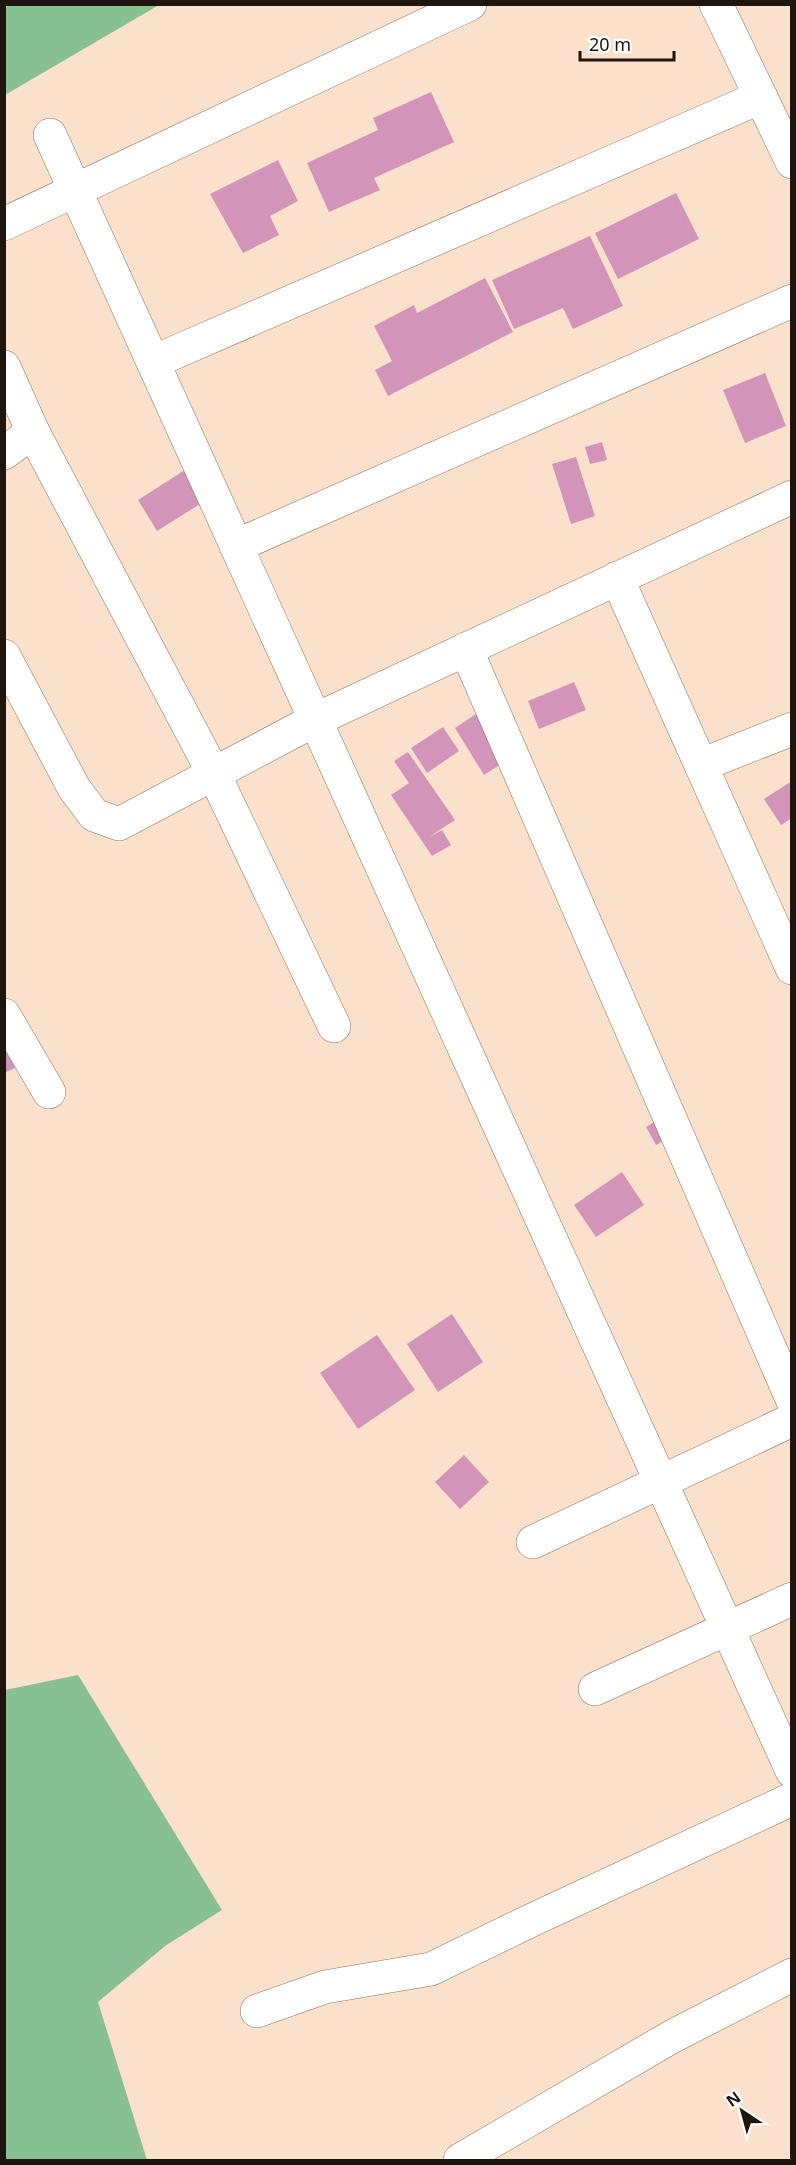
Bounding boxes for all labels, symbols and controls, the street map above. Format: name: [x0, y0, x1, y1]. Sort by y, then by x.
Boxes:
scale bar: [580, 24, 674, 62]
text: 20 m: [589, 32, 631, 56]
north arrow: [712, 2081, 772, 2141]
text: N: [721, 2086, 745, 2112]

